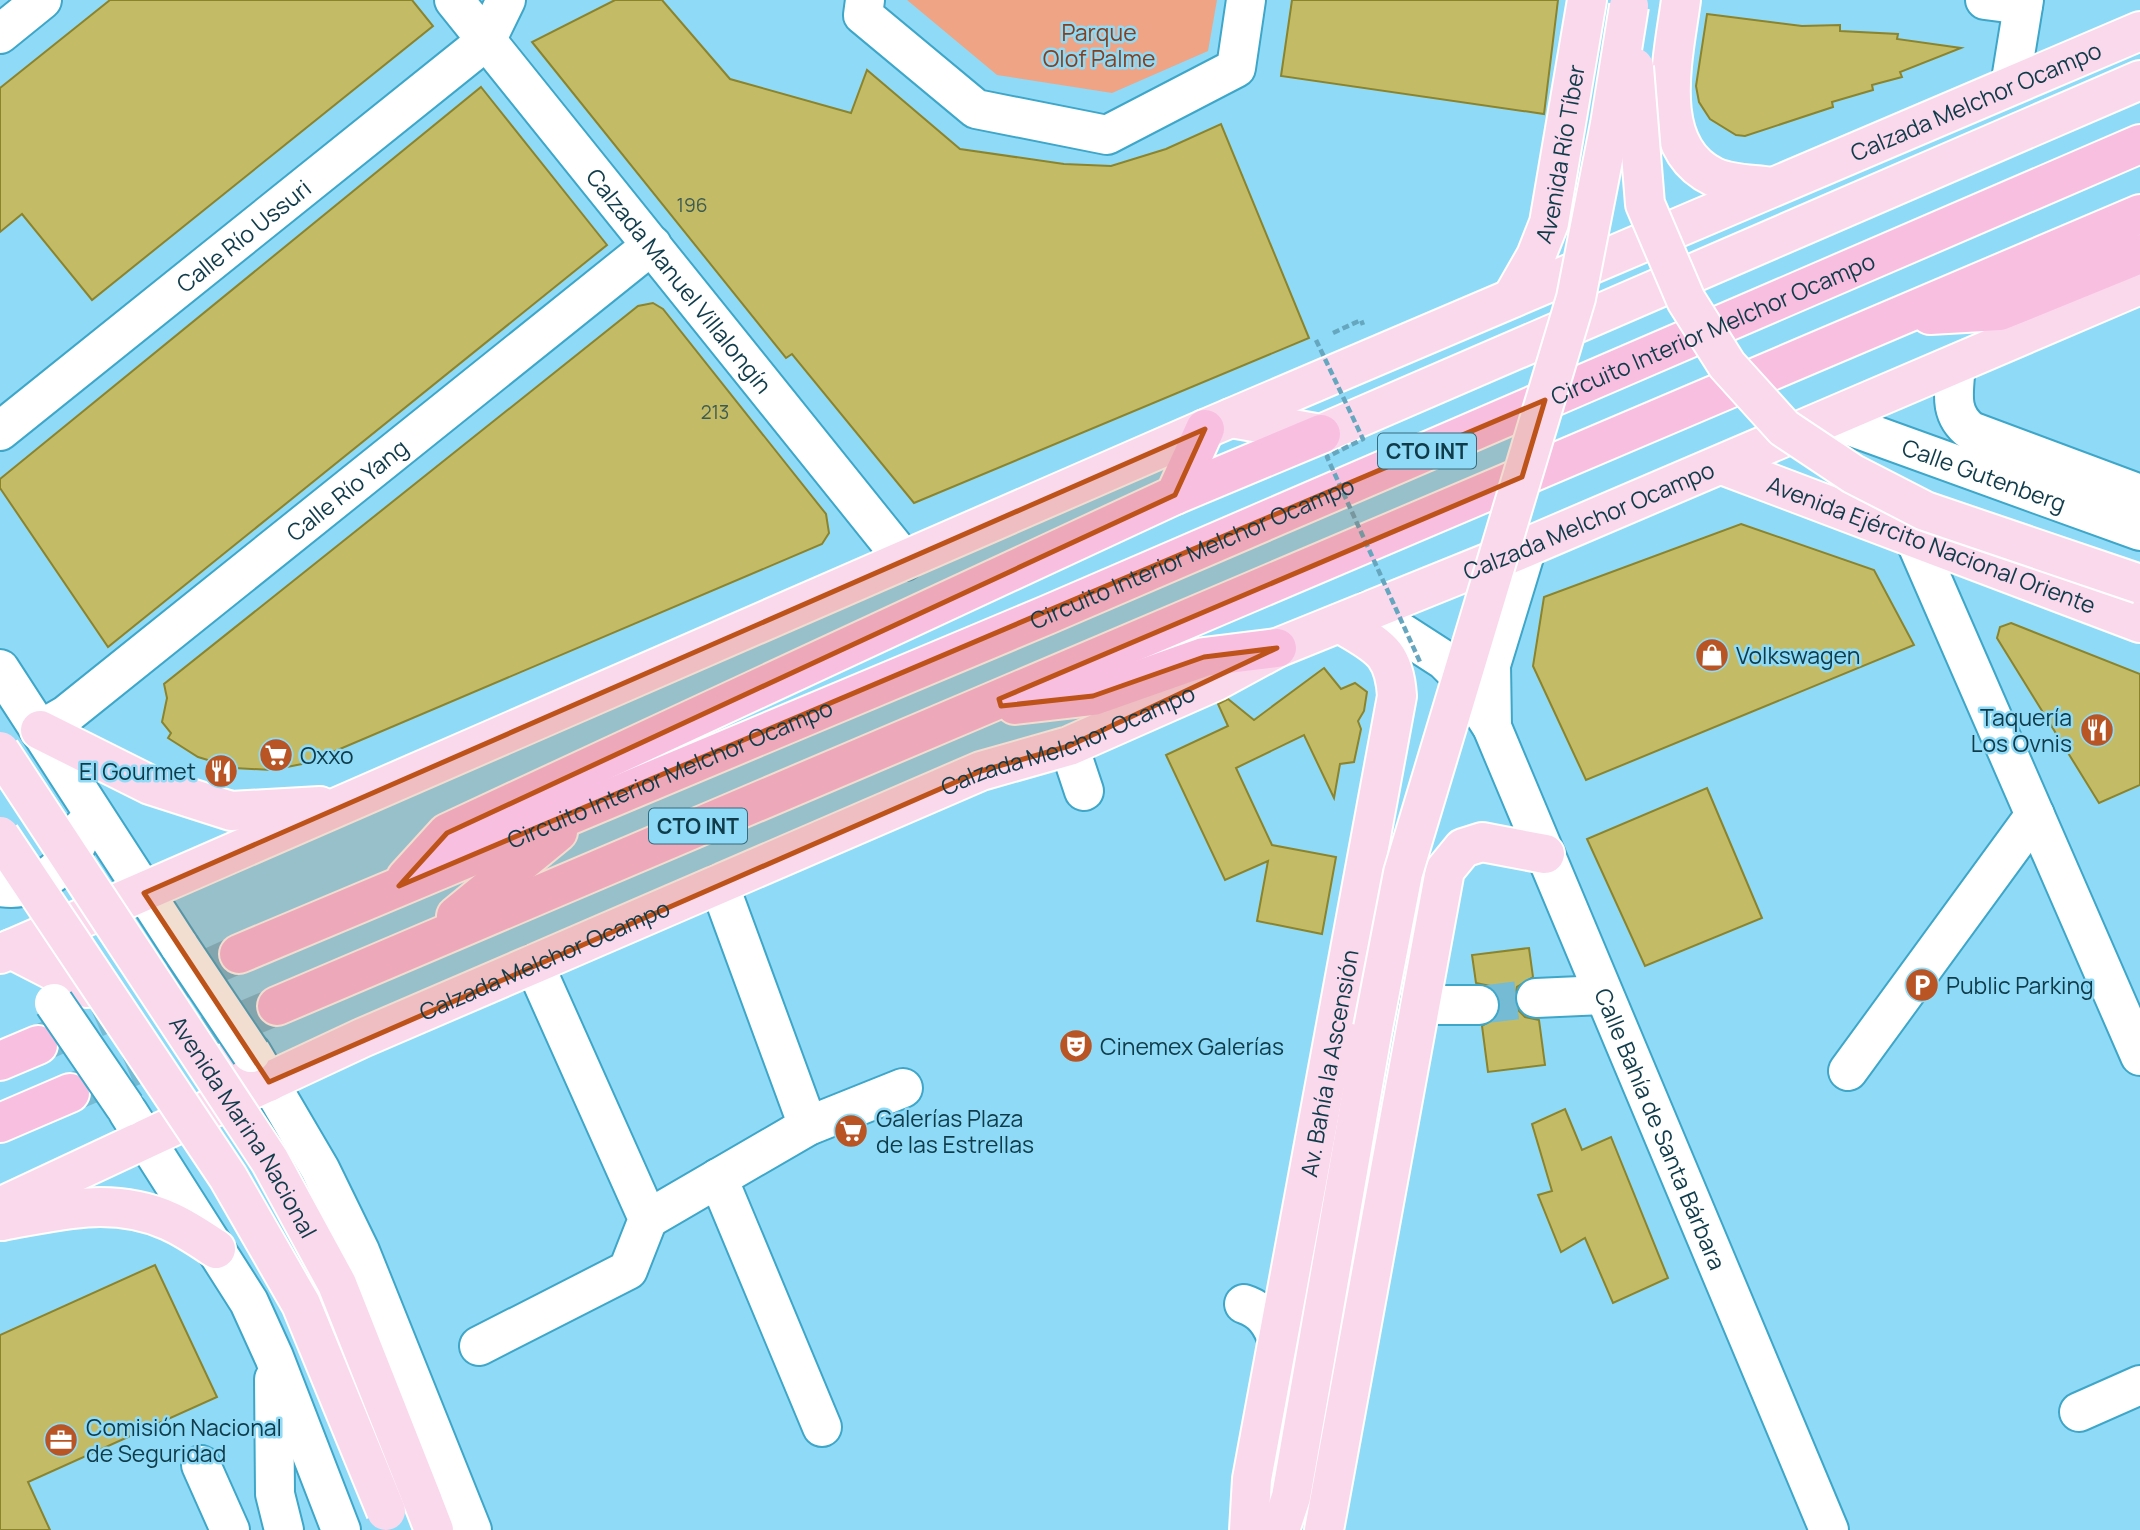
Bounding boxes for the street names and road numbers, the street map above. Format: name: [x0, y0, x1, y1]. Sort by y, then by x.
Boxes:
street label: Calzada Melchor Ocampo: [1845, 33, 2106, 169]
street label: Avenida Río Tíber: [1527, 62, 1592, 248]
street label: Calzada Manuel Villalongín: [579, 161, 780, 400]
street label: Calle Río Ussuri: [169, 172, 317, 299]
street label: Circuito Interior Melchor Ocampo: [1546, 244, 1880, 412]
street label: Calle Gutenberg: [1898, 430, 2071, 519]
street label: Calle Río Yang: [279, 431, 414, 548]
road number: CTO INT: [1378, 434, 1476, 468]
street label: Calzada Melchor Ocampo: [1458, 453, 1719, 587]
street label: Avenida Ejército Nacional Oriente: [1763, 468, 2100, 621]
street label: Circuito Interior Melchor Ocampo: [1025, 469, 1359, 636]
street label: Calzada Melchor Ocampo: [936, 676, 1200, 803]
street label: Circuito Interior Melchor Ocampo: [502, 691, 837, 856]
road number: CTO INT: [649, 808, 747, 844]
street label: Calzada Melchor Ocampo: [414, 891, 675, 1028]
street label: Av. Bahía la Ascensión: [1292, 947, 1366, 1179]
street label: Calle Bahía de Santa Bárbara: [1587, 983, 1734, 1275]
street label: Avenida Marina Nacional: [162, 1009, 325, 1244]

